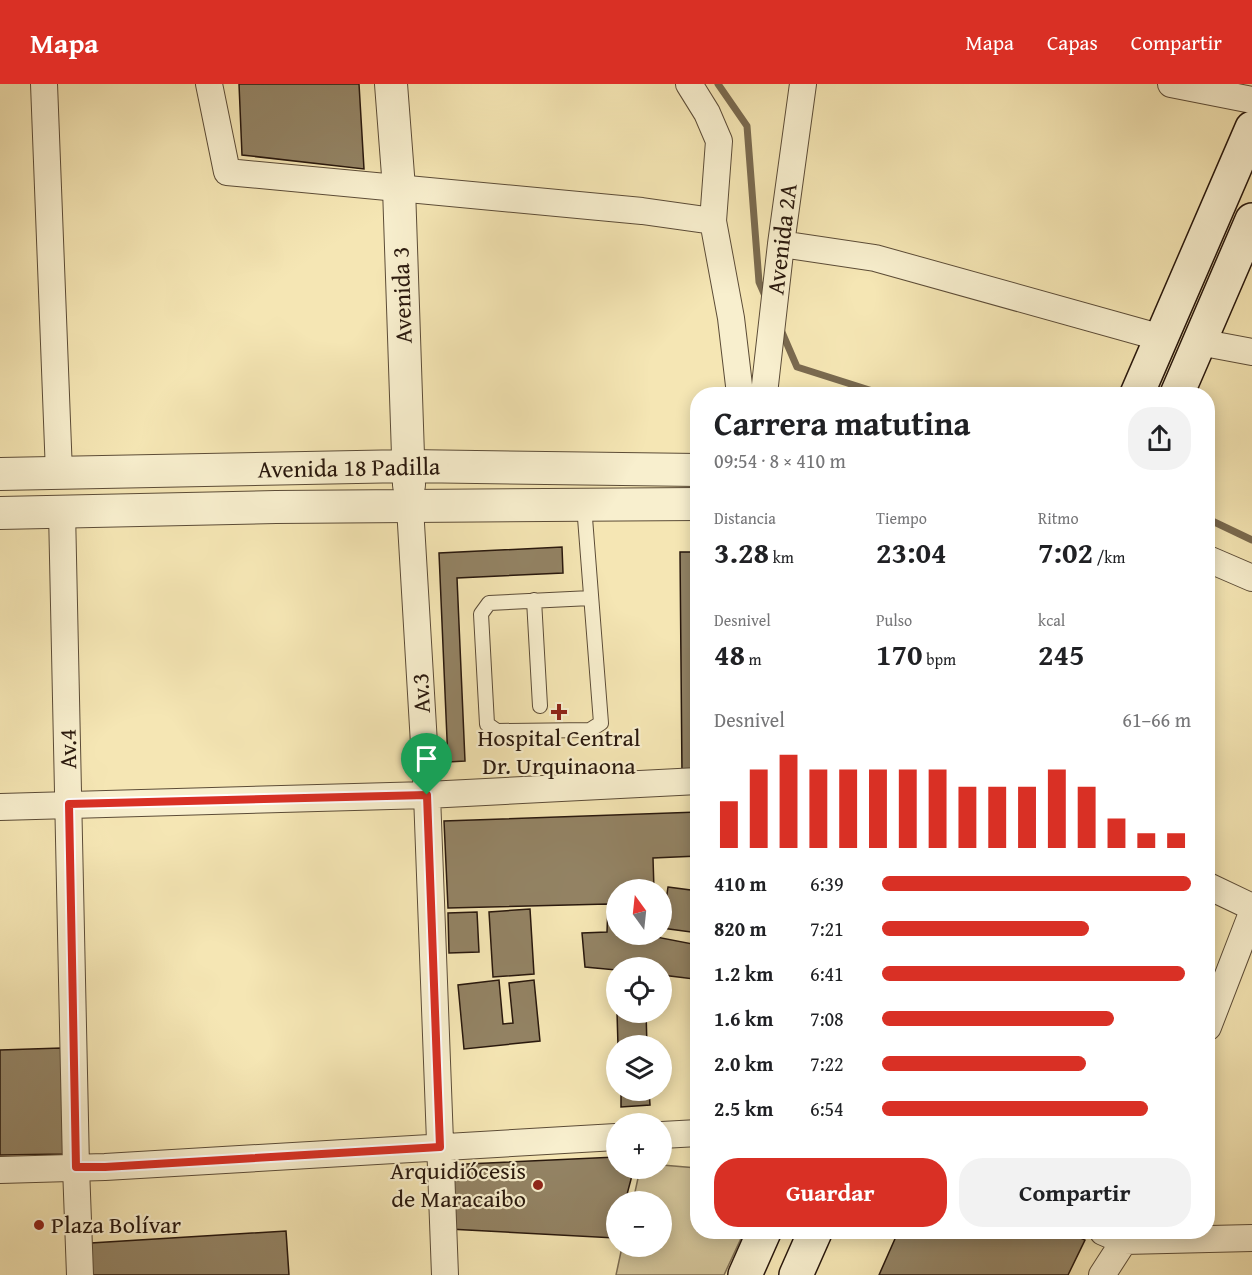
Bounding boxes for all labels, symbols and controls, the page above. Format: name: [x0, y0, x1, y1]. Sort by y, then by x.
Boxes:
text: Mapa: [30, 22, 99, 63]
text: Mapa: [965, 27, 1014, 58]
text: Capas: [1047, 27, 1098, 58]
text: Compartir: [1131, 27, 1222, 58]
street label: Avenida 2A: [757, 181, 806, 297]
street label: Avenida 3: [382, 246, 421, 344]
text: Carrera matutina: [714, 399, 970, 447]
button: share: [1128, 407, 1191, 470]
text: 09:54 · 8 × 410 m: [714, 446, 846, 475]
street label: Avenida 18 Padilla: [257, 448, 441, 487]
text: Distancia: [714, 506, 776, 530]
text: Tiempo: [876, 506, 927, 530]
text: Ritmo: [1038, 506, 1079, 530]
text: 3.28: [714, 530, 769, 574]
text: 23:04: [876, 530, 947, 574]
text: 7:02: [1038, 530, 1093, 574]
text: km: [769, 545, 794, 569]
text: /km: [1093, 545, 1125, 569]
text: Desnivel: [714, 608, 771, 632]
text: Pulso: [876, 608, 912, 632]
text: kcal: [1038, 608, 1065, 632]
text: 48: [714, 632, 745, 676]
text: 170: [876, 632, 923, 676]
text: 245: [1038, 632, 1085, 676]
text: m: [745, 647, 762, 671]
text: bpm: [923, 647, 956, 671]
street label: Av.3: [402, 672, 439, 714]
marker: Hospital Central Dr. Urquinaona: [550, 703, 568, 721]
text: Desnivel: [714, 705, 785, 734]
text: 61–66 m: [1122, 705, 1191, 734]
place label: Hospital Central Dr. Urquinaona: [477, 720, 641, 783]
street label: Av.4: [50, 729, 85, 769]
pin: [401, 733, 452, 795]
icon: arrive: [410, 742, 443, 775]
text: 410 m: [714, 869, 767, 898]
text: 6:39: [810, 869, 844, 898]
north arrow: [606, 879, 672, 945]
map controls: [606, 879, 672, 1257]
text: 820 m: [714, 914, 767, 943]
text: 7:21: [810, 914, 844, 943]
button: locate: [606, 957, 672, 1023]
text: 1.2 km: [714, 959, 773, 988]
text: 6:41: [810, 959, 844, 988]
text: 1.6 km: [714, 1004, 773, 1033]
text: 7:08: [810, 1004, 844, 1033]
button: layers: [606, 1035, 672, 1101]
text: 2.0 km: [714, 1049, 773, 1078]
text: 7:22: [810, 1049, 844, 1078]
text: 2.5 km: [714, 1094, 773, 1123]
text: 6:54: [810, 1094, 844, 1123]
button: +: [606, 1113, 672, 1179]
place label: Arquidiócesis de Maracaibo: [390, 1153, 526, 1216]
button: Guardar: [714, 1158, 947, 1227]
button: Compartir: [959, 1158, 1191, 1227]
marker: Arquidiócesis de Maracaibo: [531, 1178, 545, 1192]
button: −: [606, 1191, 672, 1257]
place label: Plaza Bolívar: [51, 1207, 181, 1242]
marker: Plaza Bolívar: [32, 1218, 46, 1232]

